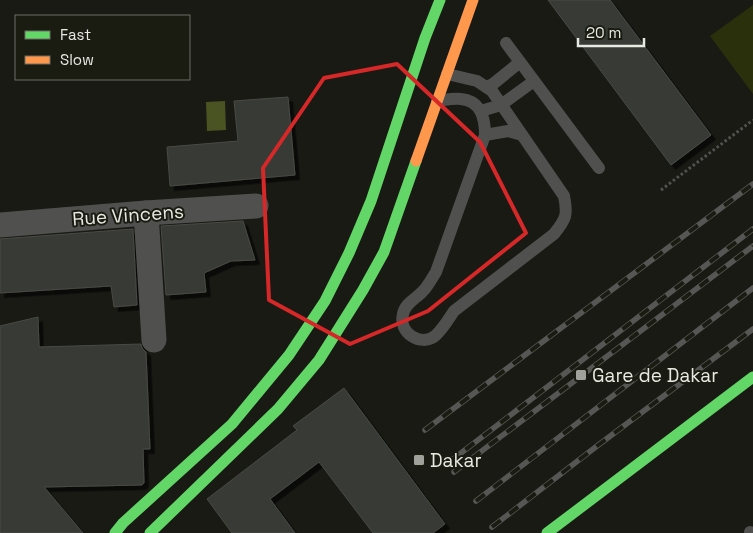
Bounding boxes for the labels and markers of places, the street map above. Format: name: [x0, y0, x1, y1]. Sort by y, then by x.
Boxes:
place label: Gare de Dakar: [592, 363, 718, 388]
marker: Gare de Dakar: [574, 368, 588, 382]
place label: Dakar: [430, 448, 482, 473]
marker: Dakar: [412, 453, 426, 467]

